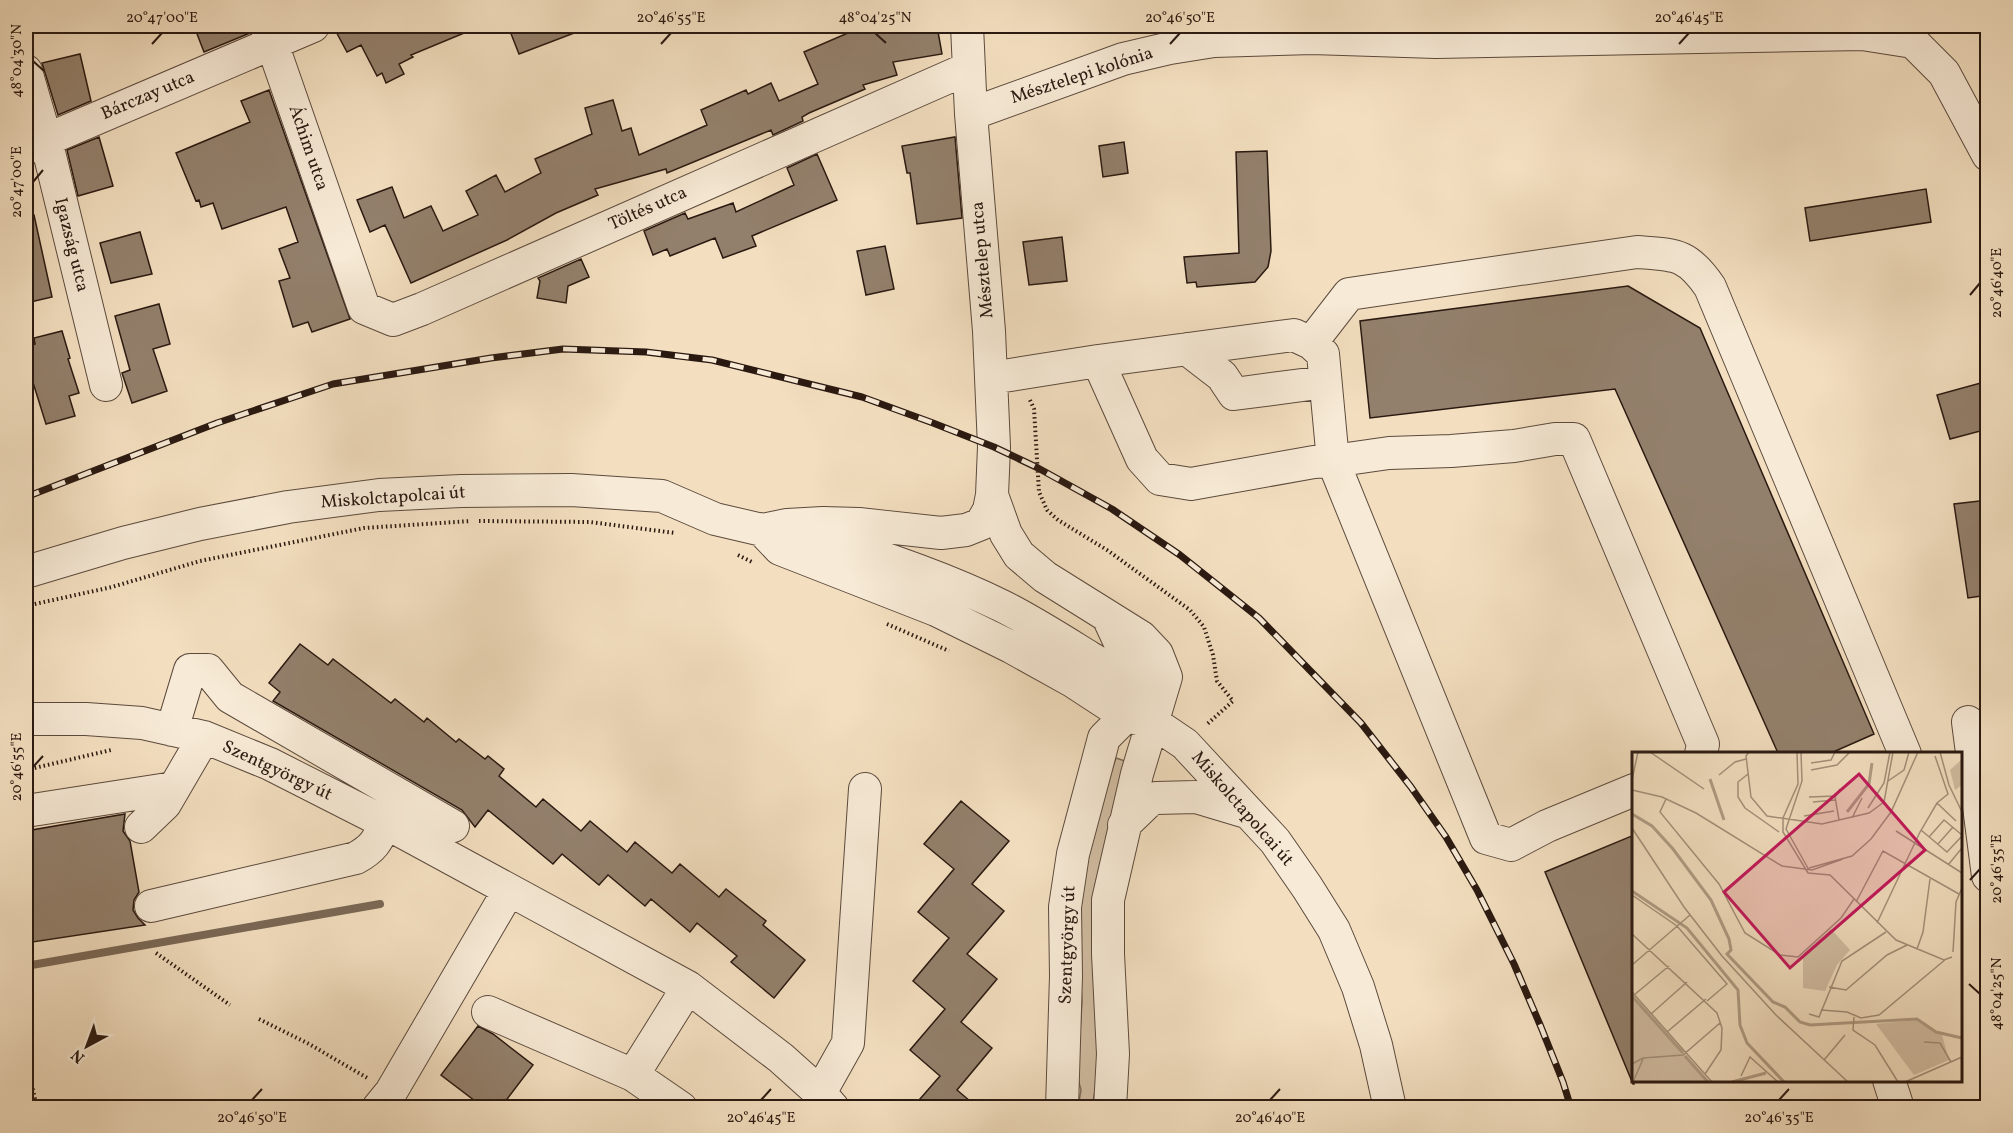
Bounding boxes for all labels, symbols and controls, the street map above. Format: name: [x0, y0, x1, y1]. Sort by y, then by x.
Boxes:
text: 20°47'00"E: [126, 8, 198, 29]
text: 20°46'55"E: [637, 8, 706, 29]
text: 48°04'25"N: [838, 8, 912, 29]
text: 20°46'50"E: [1145, 8, 1215, 29]
text: 20°46'45"E: [1654, 8, 1724, 29]
text: 48°04'30"N: [7, 24, 28, 98]
street label: Mésztelepi kolónia: [1007, 41, 1157, 111]
street label: Bárczay utca: [97, 65, 199, 127]
street label: Áchim utca: [282, 102, 334, 194]
text: 20°47'00"E: [7, 146, 28, 218]
street label: Töltés utca: [605, 181, 691, 237]
street label: Igazság utca: [47, 195, 95, 295]
street label: Mésztelep utca: [965, 200, 1001, 320]
text: 20°46'40"E: [1987, 248, 2008, 318]
street label: Miskolctapolcai út: [320, 480, 466, 516]
text: 20°46'55"E: [7, 733, 28, 802]
street label: Szentgyörgy út: [218, 735, 336, 807]
street label: Miskolctapolcai út: [1185, 746, 1299, 872]
inset map: [1632, 752, 1962, 1082]
text: 20°46'35"E: [1987, 834, 2008, 904]
street label: Szentgyörgy út: [1053, 885, 1083, 1005]
text: 48°04'25"N: [1987, 957, 2008, 1031]
north arrow: [57, 1016, 117, 1076]
text: N: [67, 1043, 90, 1068]
text: 20°46'50"E: [217, 1108, 287, 1129]
text: 20°46'45"E: [726, 1108, 796, 1129]
text: 20°46'40"E: [1235, 1108, 1305, 1129]
text: 20°46'35"E: [1744, 1108, 1814, 1129]

